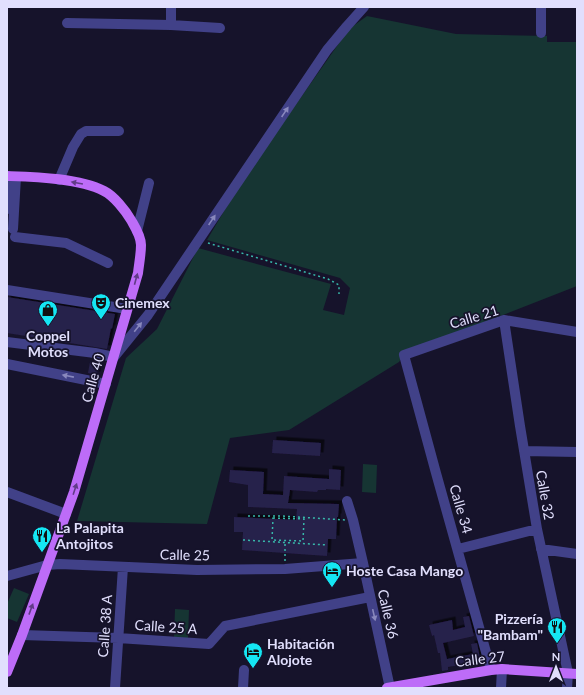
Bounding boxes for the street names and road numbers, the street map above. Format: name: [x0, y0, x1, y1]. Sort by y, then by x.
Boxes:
street label: Calle 21: [447, 301, 500, 332]
street label: Calle 40: [77, 351, 108, 404]
street label: Calle 32: [533, 469, 558, 521]
street label: Calle 34: [446, 482, 477, 535]
street label: Calle 25: [160, 546, 210, 563]
street label: Calle 36: [375, 588, 402, 640]
street label: Calle 38 A: [94, 594, 115, 658]
street label: Calle 25 A: [134, 616, 198, 637]
street label: Calle 27: [454, 647, 506, 670]

